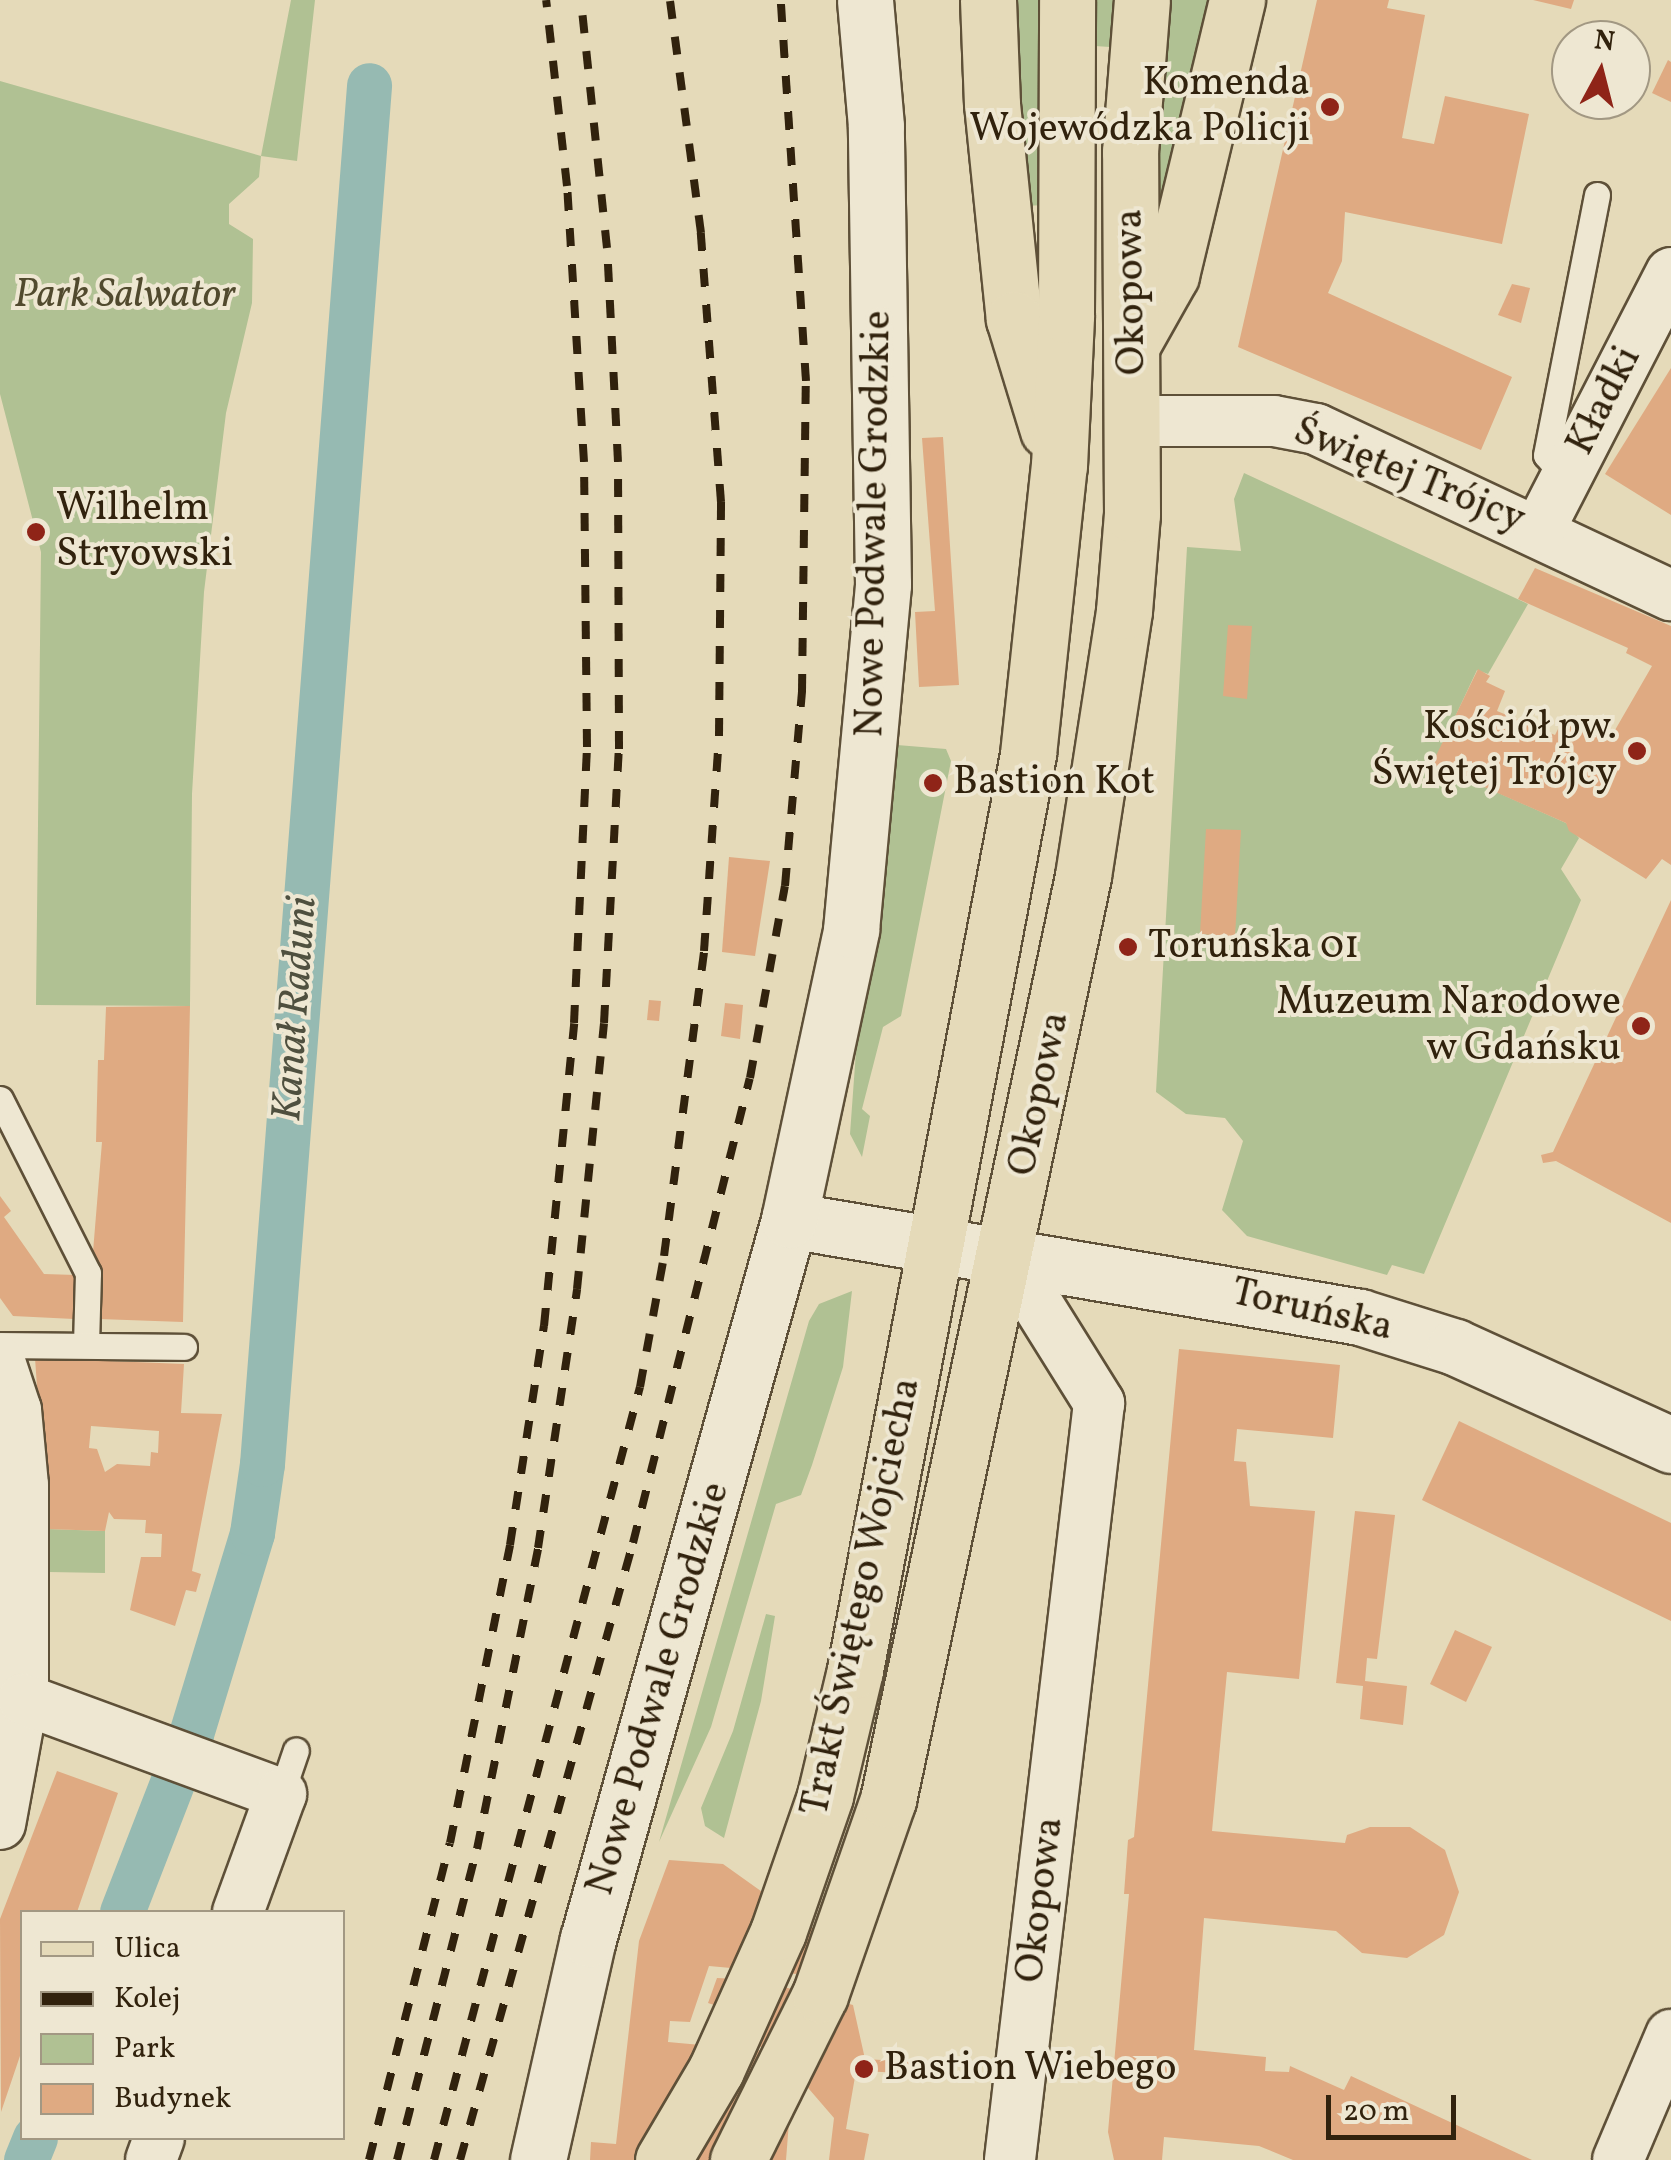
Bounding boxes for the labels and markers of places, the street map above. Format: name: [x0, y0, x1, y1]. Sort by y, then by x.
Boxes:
place label: Komenda Wojewódzka Policji: [969, 60, 1310, 154]
marker: Komenda Wojewódzka Policji: [1319, 96, 1341, 118]
place label: Wilhelm Stryowski: [56, 485, 233, 579]
marker: Wilhelm Stryowski: [25, 521, 47, 543]
place label: Kościół pw. Świętej Trójcy: [1370, 704, 1617, 798]
marker: Kościół pw. Świętej Trójcy: [1626, 740, 1648, 762]
place label: Bastion Kot: [953, 759, 1155, 807]
marker: Bastion Kot: [922, 772, 944, 794]
place label: Toruńska 01: [1148, 923, 1359, 971]
marker: Toruńska 01: [1117, 936, 1139, 958]
place label: Muzeum Narodowe w Gdańsku: [1276, 979, 1621, 1073]
marker: Muzeum Narodowe w Gdańsku: [1630, 1015, 1652, 1037]
place label: Bastion Wiebego: [884, 2045, 1178, 2093]
marker: Bastion Wiebego: [853, 2058, 875, 2080]

